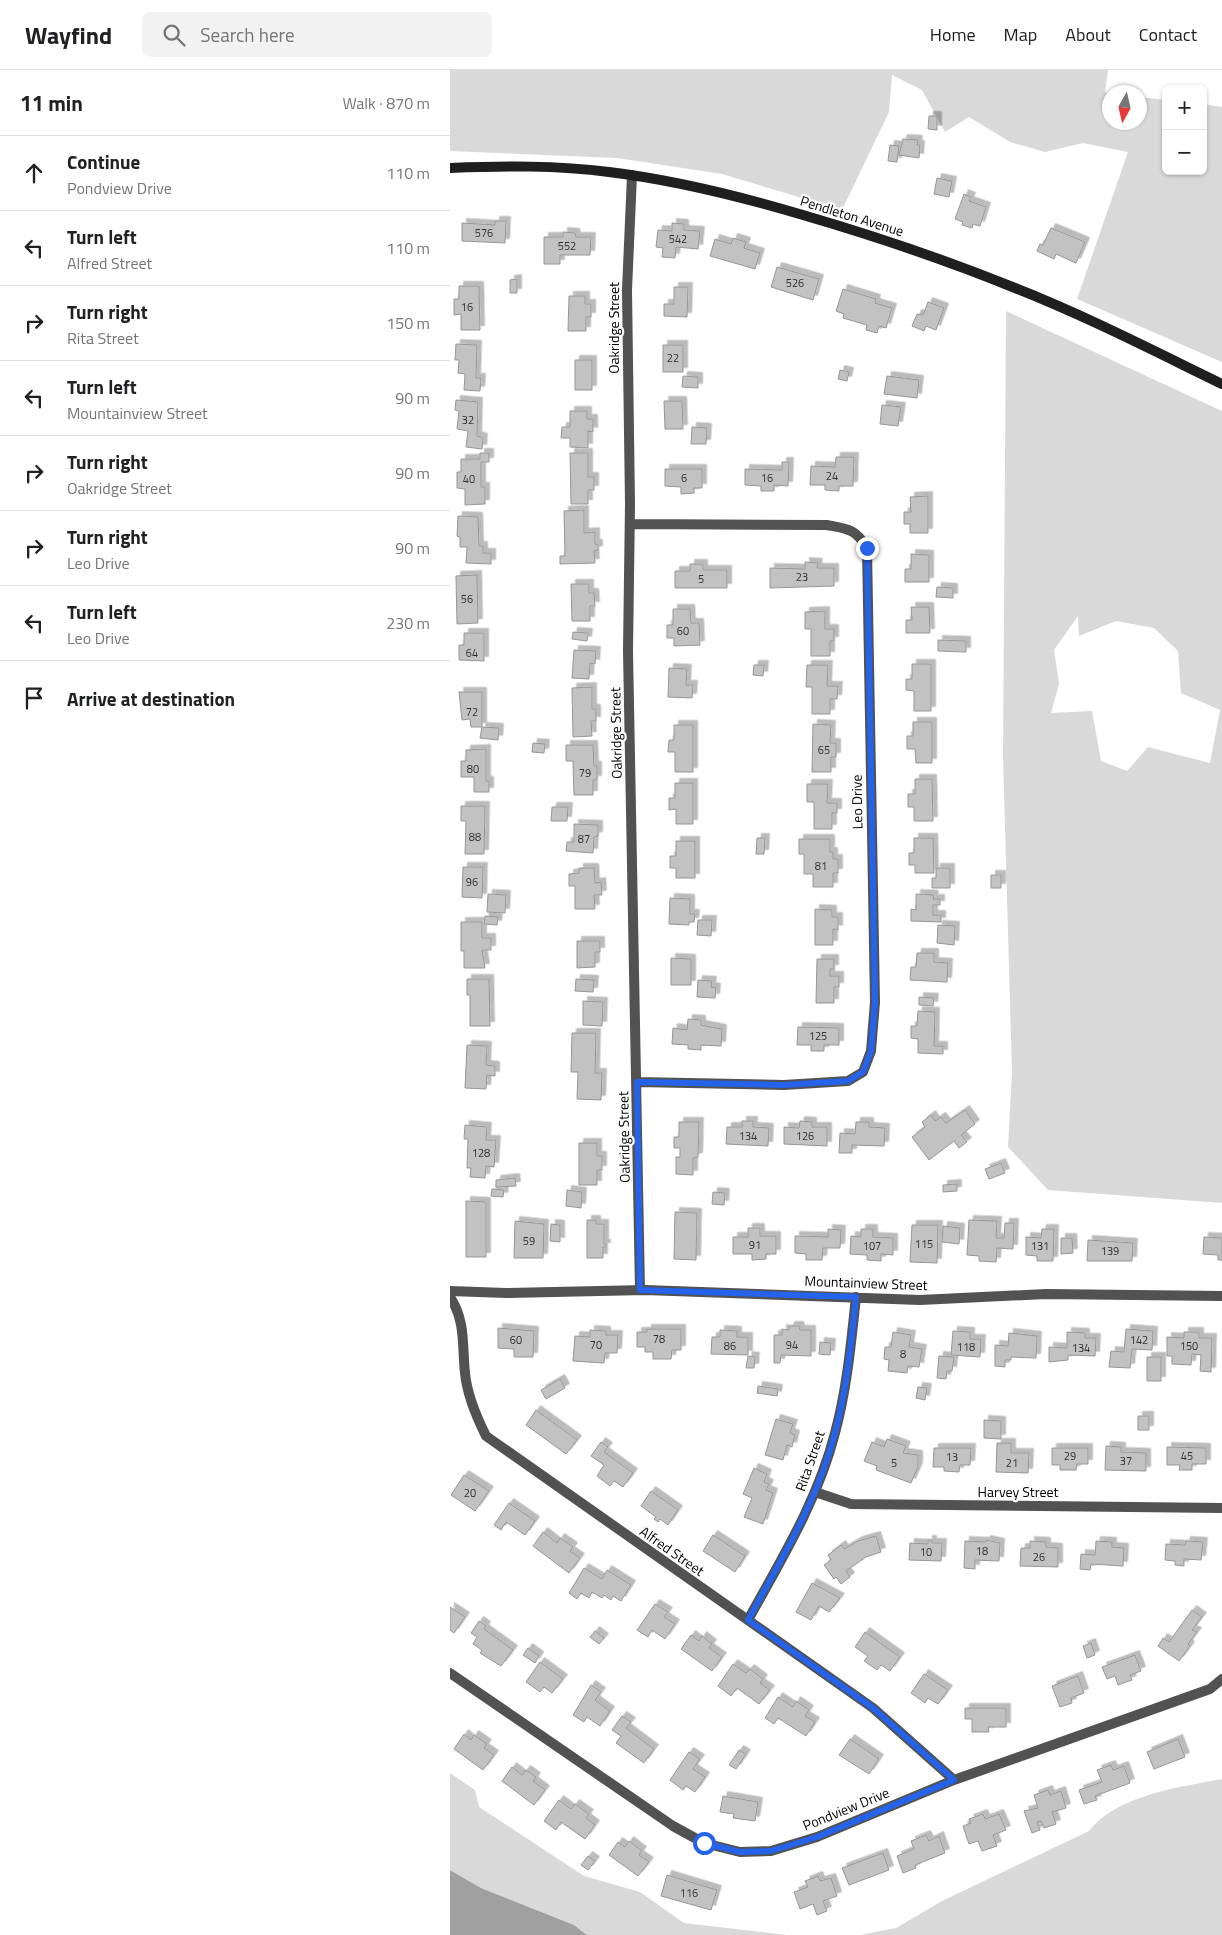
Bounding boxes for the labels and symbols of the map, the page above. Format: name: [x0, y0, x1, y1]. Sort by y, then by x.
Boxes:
north arrow: [1102, 85, 1147, 130]
street label: Pendleton Avenue: [798, 190, 906, 241]
house number: 576: [475, 225, 493, 241]
house number: 542: [669, 231, 687, 247]
house number: 552: [558, 238, 576, 254]
house number: 526: [786, 275, 804, 291]
street label: Oakridge Street: [603, 282, 624, 374]
house number: 16: [461, 299, 473, 315]
house number: 22: [667, 350, 679, 366]
house number: 32: [462, 412, 474, 428]
house number: 24: [826, 468, 838, 484]
house number: 6: [681, 470, 687, 486]
house number: 16: [761, 470, 773, 486]
house number: 40: [463, 471, 475, 487]
route end: [856, 537, 879, 560]
house number: 23: [796, 569, 808, 585]
house number: 5: [698, 571, 704, 587]
house number: 56: [461, 591, 473, 607]
house number: 60: [677, 623, 689, 639]
house number: 64: [466, 645, 478, 661]
street label: Oakridge Street: [604, 687, 627, 779]
house number: 72: [466, 704, 478, 720]
house number: 65: [818, 742, 830, 758]
house number: 80: [467, 761, 479, 777]
house number: 79: [579, 765, 591, 781]
street label: Leo Drive: [846, 774, 867, 830]
house number: 88: [469, 829, 481, 845]
house number: 87: [578, 831, 590, 847]
house number: 81: [815, 858, 827, 874]
house number: 96: [466, 874, 478, 890]
house number: 125: [809, 1028, 827, 1044]
street label: Oakridge Street: [612, 1091, 635, 1183]
house number: 134: [739, 1128, 757, 1144]
house number: 126: [796, 1128, 814, 1144]
house number: 128: [472, 1145, 490, 1161]
house number: 59: [523, 1233, 535, 1249]
house number: 115: [915, 1236, 933, 1252]
house number: 91: [749, 1237, 761, 1253]
house number: 107: [863, 1238, 881, 1254]
house number: 131: [1031, 1238, 1049, 1254]
house number: 139: [1101, 1243, 1119, 1259]
street label: Mountainview Street: [804, 1270, 928, 1295]
house number: 78: [653, 1331, 665, 1347]
house number: 60: [510, 1332, 522, 1348]
house number: 142: [1130, 1332, 1148, 1348]
house number: 70: [590, 1337, 602, 1353]
house number: 94: [786, 1337, 798, 1353]
house number: 86: [724, 1338, 736, 1354]
house number: 150: [1180, 1338, 1198, 1354]
house number: 118: [957, 1339, 975, 1355]
house number: 134: [1072, 1340, 1090, 1356]
house number: 8: [900, 1346, 906, 1362]
street label: Rita Street: [789, 1428, 830, 1494]
house number: 29: [1064, 1448, 1076, 1464]
house number: 45: [1181, 1448, 1193, 1464]
house number: 13: [946, 1449, 958, 1465]
house number: 37: [1120, 1453, 1132, 1469]
house number: 5: [891, 1455, 897, 1471]
house number: 21: [1006, 1455, 1018, 1471]
street label: Harvey Street: [978, 1481, 1058, 1502]
house number: 20: [464, 1485, 476, 1501]
street label: Alfred Street: [636, 1521, 709, 1581]
house number: 18: [976, 1543, 988, 1559]
house number: 10: [920, 1544, 932, 1560]
house number: 26: [1033, 1549, 1045, 1565]
street label: Pondview Drive: [799, 1782, 892, 1835]
route start: [693, 1832, 716, 1855]
house number: 116: [680, 1885, 698, 1901]

